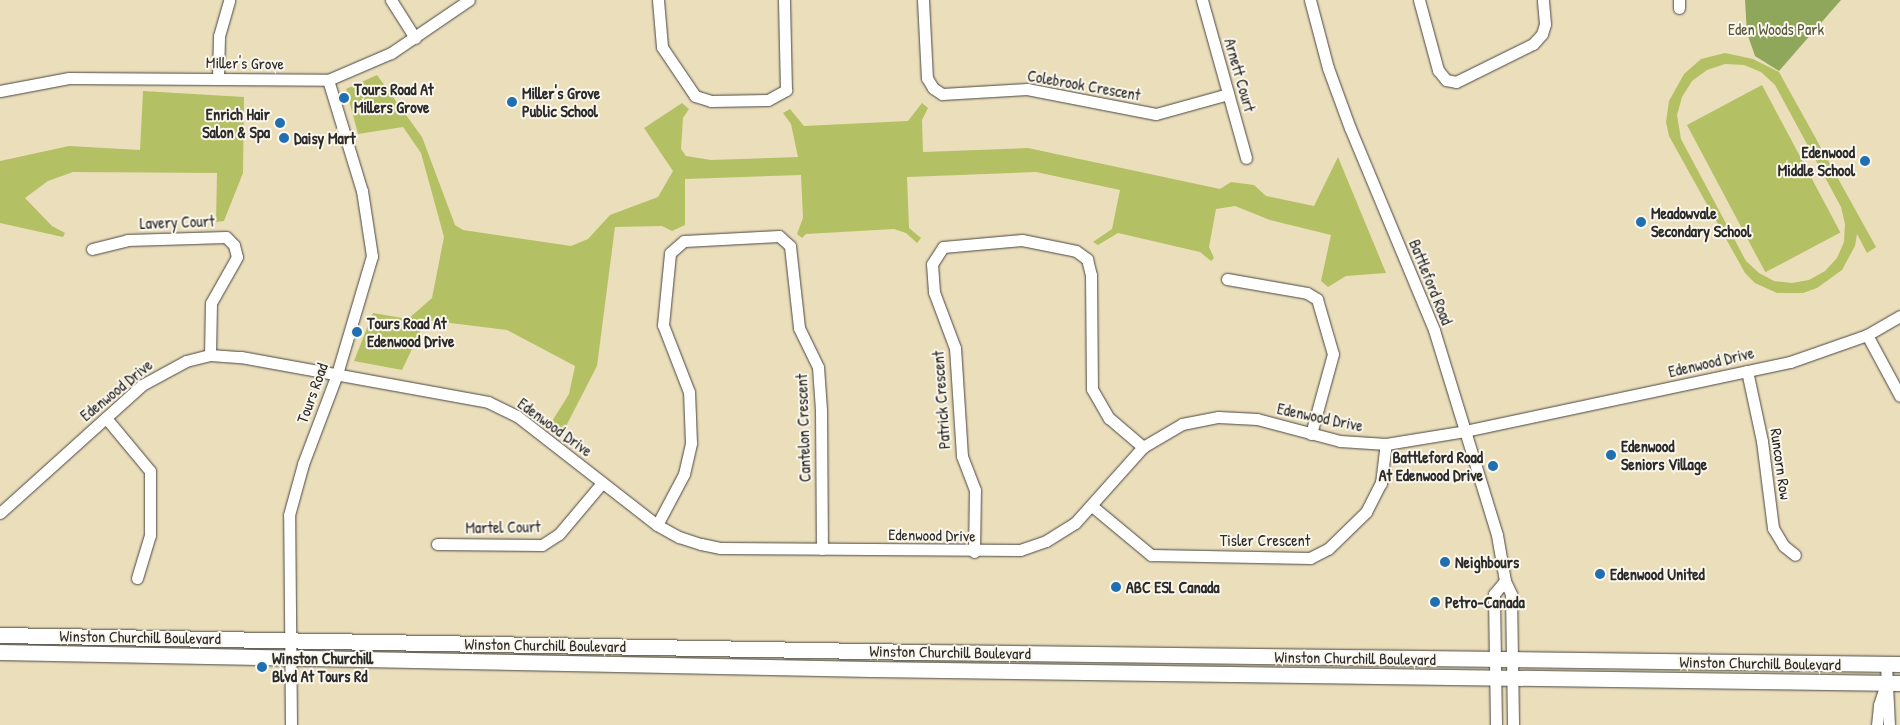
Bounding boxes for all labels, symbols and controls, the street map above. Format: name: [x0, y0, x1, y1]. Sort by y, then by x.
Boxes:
park label: Eden Woods Park: [1728, 19, 1824, 39]
street label: Arnett Court: [1220, 36, 1260, 114]
street label: Miller's Grove: [206, 53, 284, 73]
street label: Colebrook Crescent: [1026, 66, 1142, 104]
place label: Tours Road At Millers Grove: [354, 79, 434, 117]
place label: Miller's Grove Public School: [522, 83, 600, 121]
marker: Tours Road At Millers Grove: [338, 92, 350, 104]
marker: Miller's Grove Public School: [506, 96, 518, 108]
place label: Enrich Hair Salon & Spa: [202, 104, 270, 142]
marker: Enrich Hair Salon & Spa: [274, 117, 286, 129]
place label: Daisy Mart: [294, 128, 356, 148]
marker: Daisy Mart: [278, 132, 290, 144]
place label: Edenwood Middle School: [1778, 142, 1855, 180]
marker: Edenwood Middle School: [1859, 155, 1871, 167]
place label: Meadowvale Secondary School: [1651, 203, 1751, 241]
street label: Lavery Court: [139, 211, 215, 233]
marker: Meadowvale Secondary School: [1635, 216, 1647, 228]
street label: Battleford Road: [1405, 236, 1457, 328]
place label: Tours Road At Edenwood Drive: [367, 313, 454, 351]
marker: Tours Road At Edenwood Drive: [351, 326, 363, 338]
street label: Edenwood Drive: [1666, 343, 1756, 381]
street label: Patrick Crescent: [928, 350, 954, 450]
street label: Edenwood Drive: [76, 355, 156, 425]
street label: Tours Road: [292, 360, 332, 426]
street label: Cantelon Crescent: [792, 373, 814, 483]
street label: Edenwood Drive: [514, 394, 596, 460]
street label: Edenwood Drive: [1275, 399, 1365, 435]
street label: Runcorn Row: [1767, 427, 1795, 501]
place label: Edenwood Seniors Village: [1621, 436, 1707, 474]
place label: Battleford Road At Edenwood Drive: [1379, 447, 1483, 485]
marker: Edenwood Seniors Village: [1605, 449, 1617, 461]
marker: Battleford Road At Edenwood Drive: [1487, 460, 1499, 472]
street label: Martel Court: [465, 517, 541, 537]
street label: Edenwood Drive: [888, 525, 976, 545]
street label: Tisler Crescent: [1220, 530, 1310, 550]
place label: Neighbours: [1455, 552, 1519, 572]
marker: Neighbours: [1439, 556, 1451, 568]
place label: Edenwood United: [1610, 564, 1705, 584]
marker: Edenwood United: [1594, 568, 1606, 580]
place label: ABC ESL Canada: [1126, 577, 1219, 597]
marker: ABC ESL Canada: [1110, 581, 1122, 593]
place label: Petro-Canada: [1445, 592, 1525, 612]
marker: Petro-Canada: [1429, 596, 1441, 608]
street label: Winston Churchill Boulevard: [59, 626, 221, 648]
street label: Winston Churchill Boulevard: [464, 634, 626, 656]
street label: Winston Churchill Boulevard: [869, 641, 1031, 663]
street label: Winston Churchill Boulevard: [1274, 647, 1436, 669]
place label: Winston Churchill Blvd At Tours Rd: [272, 648, 373, 686]
street label: Winston Churchill Boulevard: [1679, 652, 1841, 674]
marker: Winston Churchill Blvd At Tours Rd: [256, 661, 268, 673]

